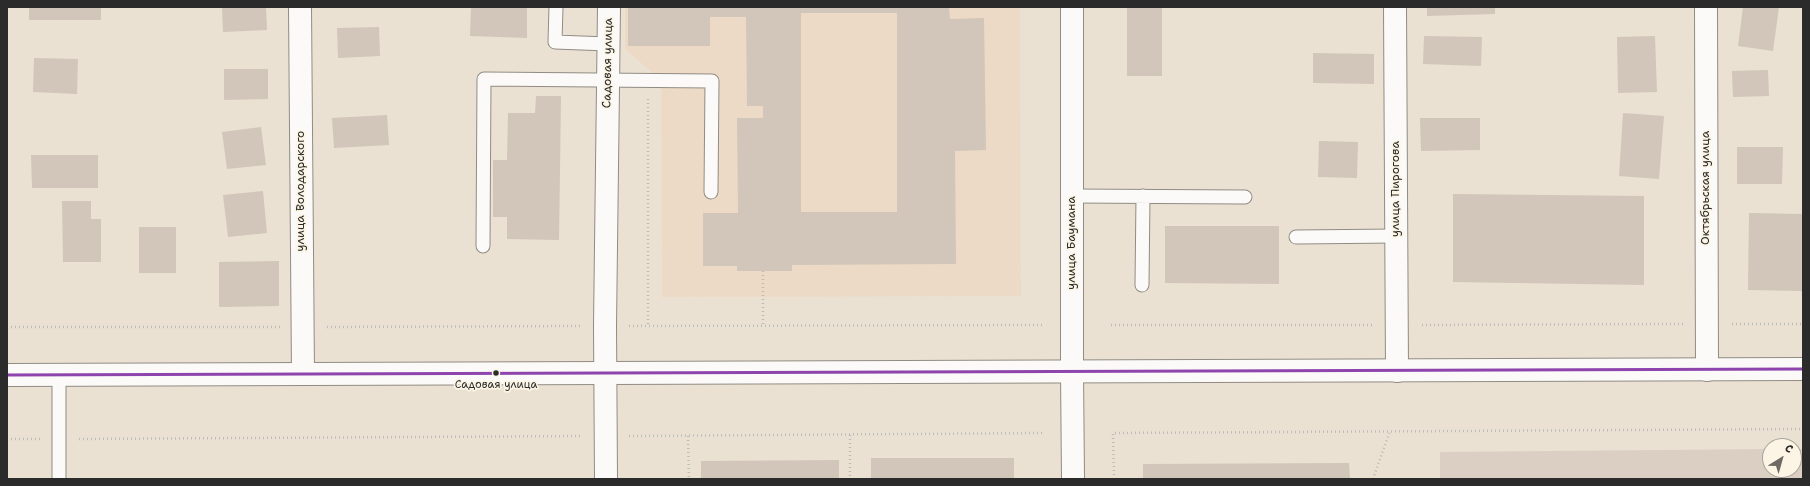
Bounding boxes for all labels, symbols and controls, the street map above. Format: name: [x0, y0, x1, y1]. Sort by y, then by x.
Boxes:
street label: Садовая улица: [600, 18, 616, 108]
street label: улица Володарского: [294, 131, 308, 251]
street label: Октябрьская улица: [1699, 131, 1713, 245]
street label: улица Пирогова: [1389, 141, 1403, 237]
street label: улица Баумана: [1065, 196, 1079, 290]
marker: Садовая улица: [491, 368, 501, 378]
place label: Садовая улица: [455, 378, 537, 392]
north arrow: [1762, 438, 1802, 478]
text: С: [1782, 441, 1796, 457]

